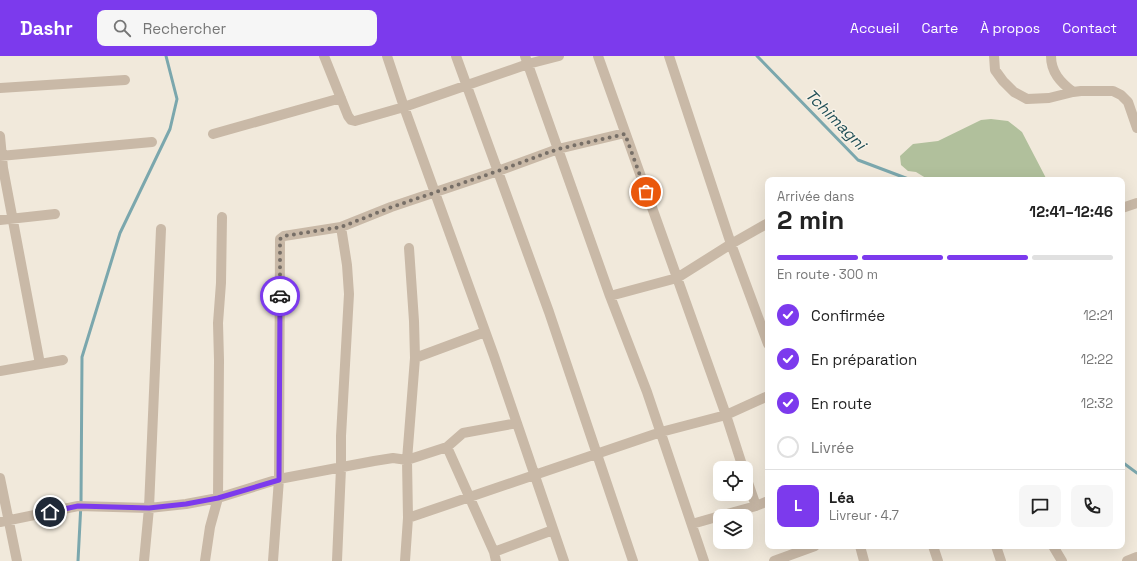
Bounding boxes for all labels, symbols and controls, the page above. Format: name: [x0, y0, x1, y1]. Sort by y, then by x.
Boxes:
search box: [97, 10, 377, 46]
text: Dashr: [20, 16, 73, 41]
icon: search: [111, 17, 133, 39]
text: Rechercher: [143, 19, 226, 38]
text: Accueil: [850, 19, 899, 37]
text: Carte: [921, 19, 958, 37]
text: À propos: [980, 19, 1040, 37]
text: Contact: [1062, 19, 1117, 37]
water label: Tchimagni: [801, 84, 872, 156]
pin: [629, 175, 663, 209]
icon: bag: [635, 181, 657, 203]
text: Arrivée dans: [777, 188, 854, 205]
text: 12:41–12:46: [1029, 202, 1113, 221]
text: 2 min: [777, 203, 844, 237]
text: En route · 300 m: [777, 266, 878, 283]
courier: [260, 276, 300, 316]
icon: car: [269, 285, 291, 307]
icon: check: [777, 304, 799, 326]
text: Confirmée: [811, 306, 885, 325]
text: 12:21: [1083, 307, 1113, 324]
icon: check: [777, 348, 799, 370]
text: En préparation: [811, 350, 917, 369]
text: 12:22: [1081, 351, 1113, 368]
icon: check: [777, 392, 799, 414]
text: En route: [811, 394, 872, 413]
text: 12:32: [1081, 395, 1113, 412]
text: Livrée: [811, 438, 854, 457]
map controls: [713, 461, 753, 549]
button: locate: [713, 461, 753, 501]
button: chat: [1019, 485, 1061, 527]
button: phone: [1071, 485, 1113, 527]
text: Léa: [829, 488, 854, 507]
pin: [33, 495, 67, 529]
text: L: [794, 496, 802, 515]
icon: home: [39, 501, 61, 523]
text: Livreur · 4.7: [829, 507, 899, 524]
button: layers: [713, 509, 753, 549]

